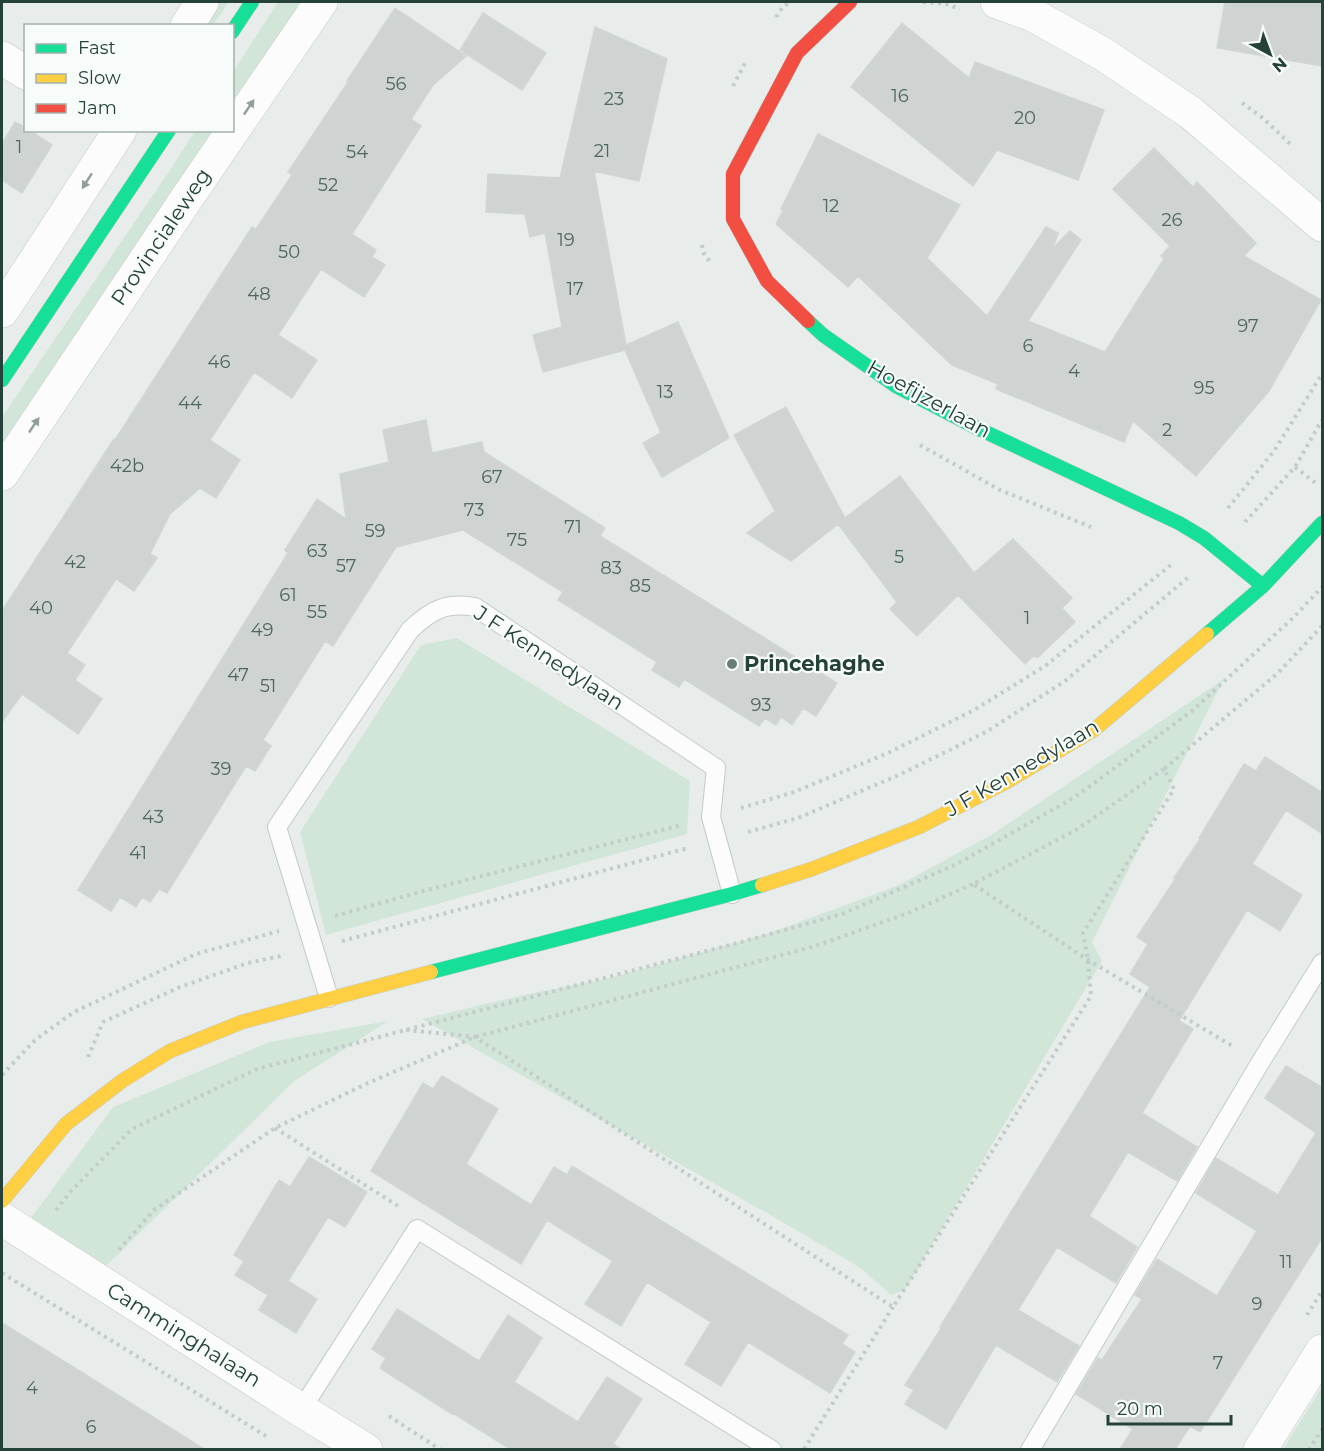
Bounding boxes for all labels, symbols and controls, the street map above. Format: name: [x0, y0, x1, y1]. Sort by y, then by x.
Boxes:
legend: [24, 24, 234, 132]
north arrow: [1240, 24, 1300, 84]
text: Fast: [78, 37, 116, 59]
text: N: [1268, 54, 1291, 76]
text: Slow: [78, 67, 121, 89]
house number: 56: [385, 73, 407, 95]
house number: 16: [891, 85, 909, 107]
house number: 23: [604, 88, 624, 110]
text: Jam: [77, 97, 117, 119]
one-way arrow: [243, 99, 254, 115]
house number: 20: [1014, 107, 1036, 129]
house number: 1: [16, 136, 22, 158]
house number: 21: [594, 140, 610, 162]
house number: 54: [346, 141, 368, 163]
street label: Provincialeweg: [106, 163, 216, 310]
one-way arrow: [81, 172, 93, 188]
house number: 52: [318, 174, 338, 196]
house number: 12: [823, 195, 839, 217]
house number: 26: [1161, 209, 1183, 231]
house number: 19: [557, 229, 575, 251]
house number: 50: [278, 241, 300, 263]
house number: 17: [566, 278, 584, 300]
house number: 48: [247, 283, 271, 305]
house number: 97: [1237, 315, 1259, 337]
house number: 6: [1023, 335, 1034, 357]
house number: 46: [208, 351, 230, 373]
street label: Hoefijzerlaan: [863, 354, 995, 443]
house number: 4: [1068, 360, 1080, 382]
house number: 95: [1193, 377, 1215, 399]
house number: 13: [657, 381, 673, 403]
house number: 44: [178, 392, 202, 414]
one-way arrow: [28, 417, 39, 433]
house number: 2: [1162, 419, 1172, 441]
house number: 42b: [110, 455, 144, 477]
house number: 67: [481, 466, 503, 488]
house number: 73: [464, 499, 484, 521]
house number: 71: [564, 516, 582, 538]
house number: 59: [364, 520, 386, 542]
house number: 75: [507, 529, 527, 551]
house number: 63: [306, 540, 328, 562]
house number: 5: [894, 546, 904, 568]
house number: 42: [64, 551, 86, 573]
house number: 57: [336, 555, 356, 577]
house number: 83: [600, 557, 622, 579]
house number: 85: [629, 575, 651, 597]
house number: 61: [279, 584, 297, 606]
house number: 40: [29, 597, 53, 619]
street label: J F Kennedylaan: [469, 599, 629, 715]
house number: 55: [307, 601, 327, 623]
house number: 1: [1024, 607, 1030, 629]
house number: 49: [251, 619, 273, 641]
place label: Princehaghe: [744, 651, 885, 676]
marker: Princehaghe: [725, 657, 739, 671]
house number: 47: [227, 664, 249, 686]
house number: 51: [260, 675, 276, 697]
house number: 93: [751, 694, 771, 716]
street label: J F Kennedylaan: [940, 713, 1103, 822]
house number: 39: [210, 758, 232, 780]
house number: 43: [142, 806, 164, 828]
house number: 41: [129, 842, 147, 864]
house number: 11: [1280, 1251, 1293, 1273]
street label: Camminghalaan: [103, 1277, 266, 1392]
house number: 9: [1252, 1293, 1263, 1315]
house number: 7: [1213, 1352, 1223, 1374]
house number: 4: [26, 1377, 38, 1399]
scale bar: [1108, 1388, 1231, 1426]
text: 20 m: [1117, 1398, 1163, 1420]
house number: 6: [86, 1416, 97, 1438]

